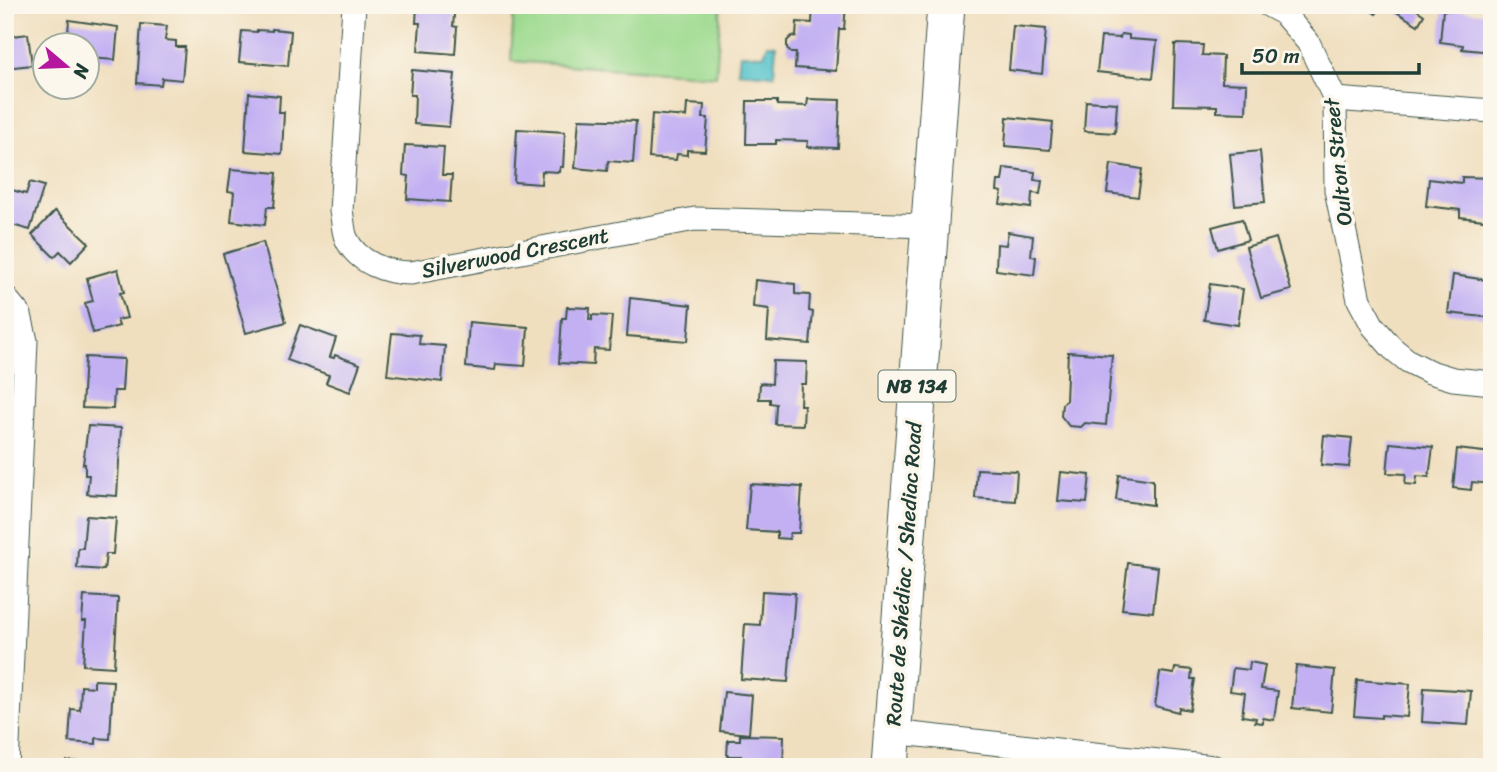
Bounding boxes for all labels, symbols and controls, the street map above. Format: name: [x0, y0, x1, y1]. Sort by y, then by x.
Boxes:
north arrow: [32, 32, 102, 102]
scale bar: [1242, 32, 1418, 76]
text: 50 m: [1252, 37, 1300, 75]
text: N: [64, 59, 100, 84]
street label: Oulton Street: [1312, 95, 1364, 228]
street label: Silverwood Crescent: [418, 216, 612, 290]
road number: NB 134: [878, 370, 956, 402]
street label: Route de Shédiac / Shediac Road: [874, 419, 934, 727]

